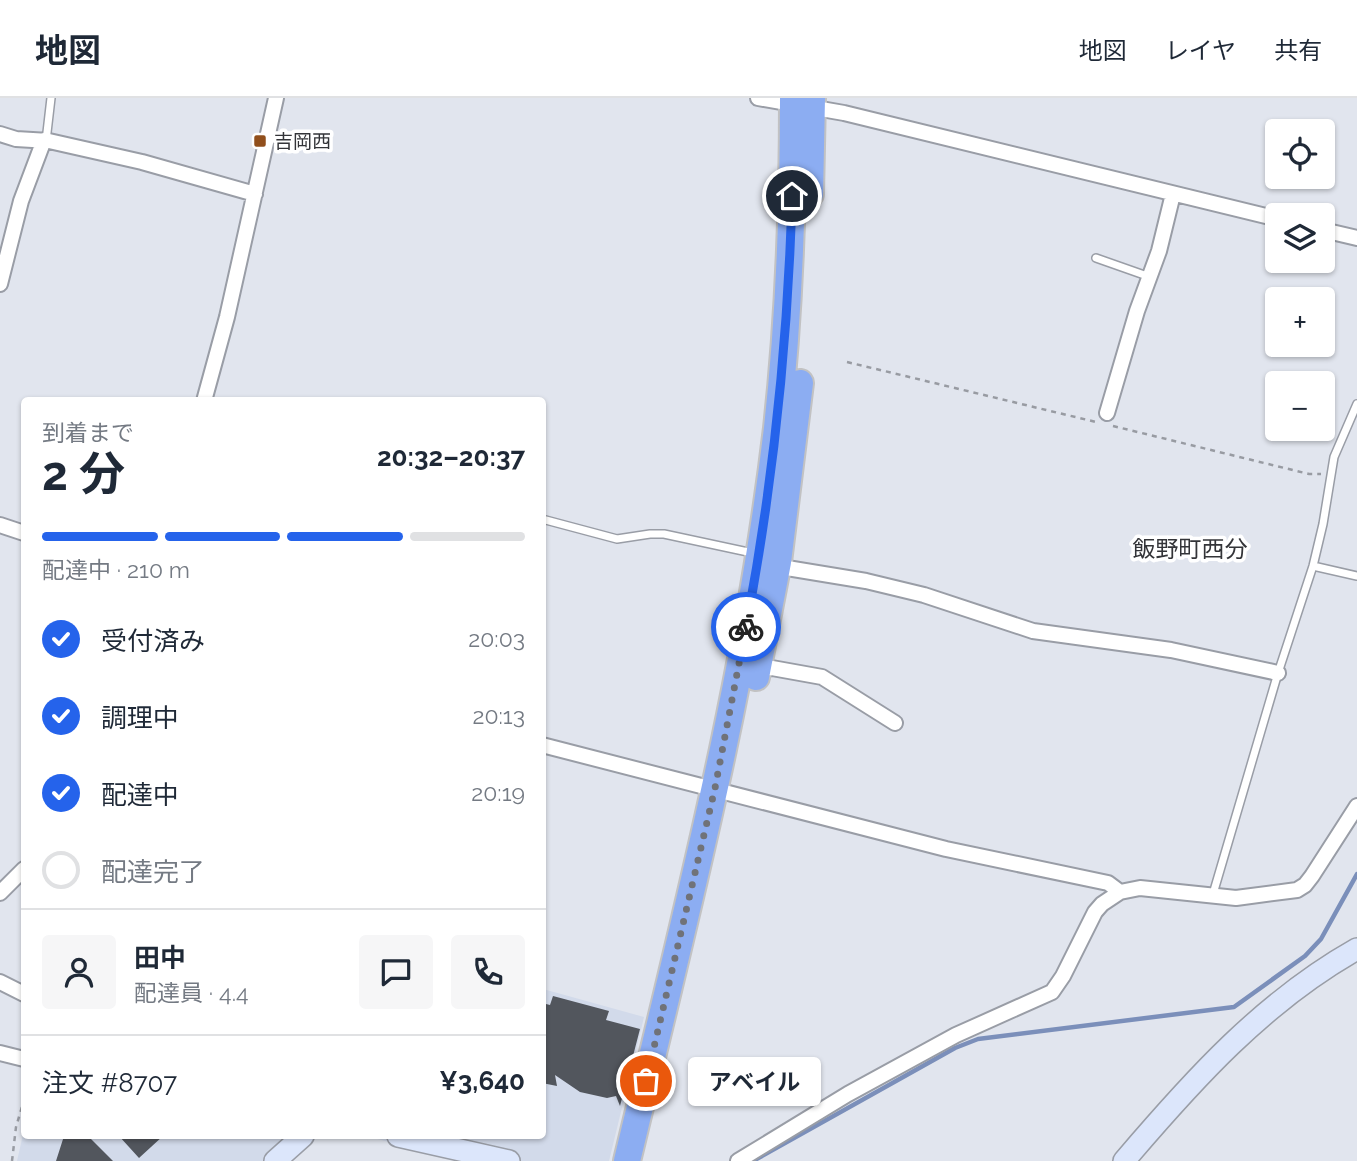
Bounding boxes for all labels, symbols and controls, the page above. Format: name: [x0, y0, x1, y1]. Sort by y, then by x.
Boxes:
text: 地図: [35, 31, 101, 70]
text: 地図: [1079, 36, 1127, 65]
text: レイヤ: [1165, 36, 1236, 65]
text: 共有: [1274, 36, 1322, 65]
map controls: [1265, 119, 1335, 441]
button: locate: [1265, 119, 1335, 189]
place label: 吉岡西: [274, 130, 331, 152]
marker: 吉岡西: [252, 133, 268, 149]
pin: [762, 166, 822, 226]
icon: home: [773, 177, 811, 215]
button: layers: [1265, 203, 1335, 273]
button: +: [1265, 287, 1335, 357]
button: −: [1265, 371, 1335, 441]
text: 到着まで: [42, 419, 134, 446]
text: 20:32–20:37: [377, 442, 525, 472]
text: 2 分: [42, 447, 125, 501]
district label: 飯野町西分: [1133, 535, 1248, 562]
text: 配達中 · 210 m: [42, 556, 190, 583]
courier: [711, 592, 781, 662]
icon: bike: [727, 608, 765, 646]
icon: check: [42, 620, 80, 658]
text: 20:03: [468, 625, 525, 652]
text: 受付済み: [101, 626, 205, 656]
icon: check: [42, 697, 80, 735]
text: 20:13: [472, 702, 525, 729]
text: 調理中: [101, 703, 179, 733]
icon: check: [42, 774, 80, 812]
text: 20:19: [471, 779, 525, 806]
text: 配達中: [101, 780, 179, 810]
text: 配達完了: [101, 857, 205, 887]
button: person: [42, 935, 116, 1009]
button: chat: [359, 935, 433, 1009]
button: phone: [451, 935, 525, 1009]
text: 田中: [134, 943, 186, 973]
text: 配達員 · 4.4: [134, 979, 249, 1006]
pin: [616, 1051, 676, 1111]
callout: アベイル: [688, 1056, 821, 1105]
icon: bag: [627, 1062, 665, 1100]
text: ¥3,640: [439, 1066, 525, 1096]
text: 注文 #8707: [42, 1068, 177, 1098]
text: アベイル: [709, 1068, 800, 1095]

